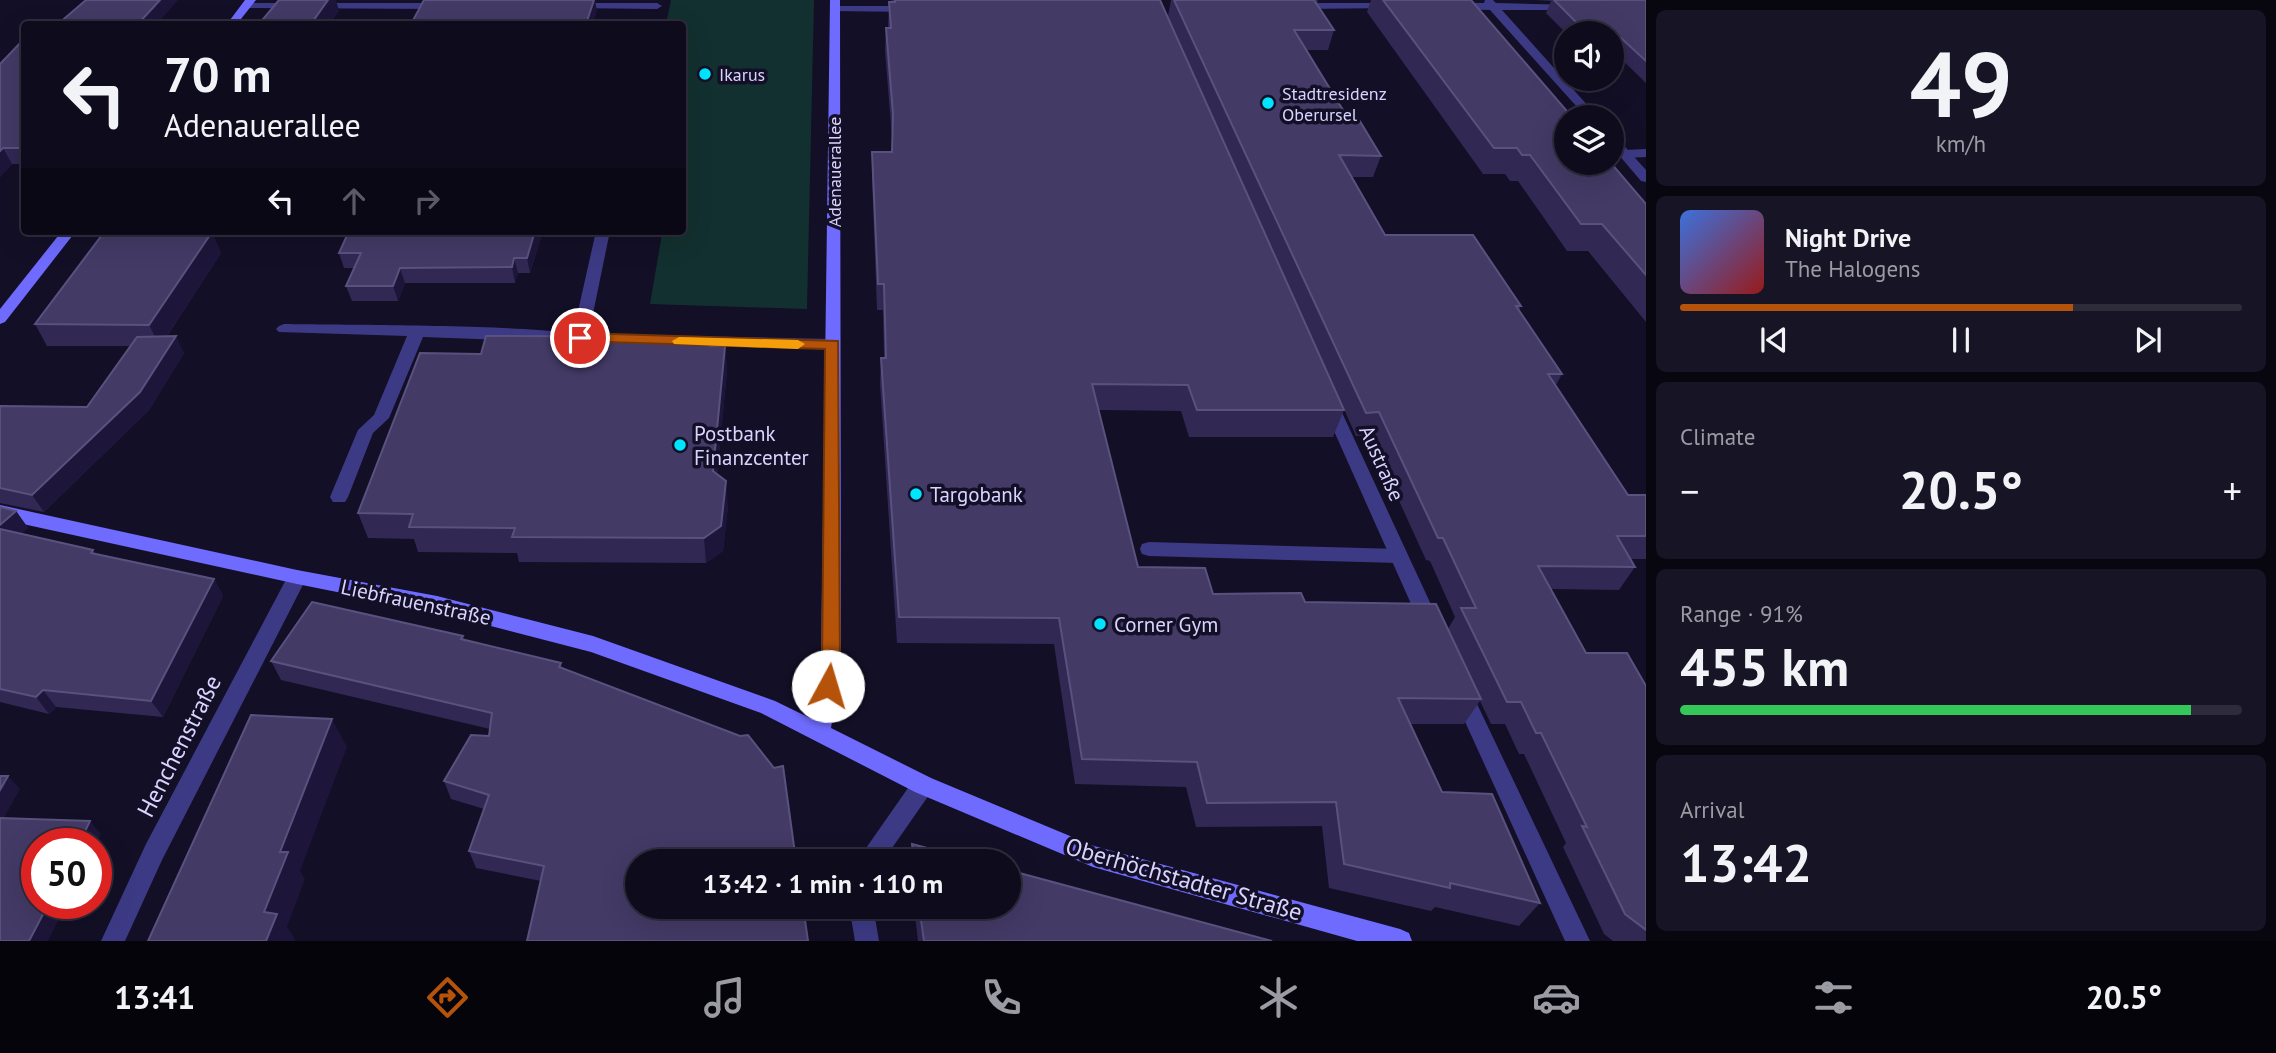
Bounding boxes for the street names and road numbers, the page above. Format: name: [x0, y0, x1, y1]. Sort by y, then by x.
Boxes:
street label: Adenauerallee: [823, 117, 846, 227]
street label: Austraße: [1353, 421, 1411, 505]
street label: Liebfrauenstraße: [339, 573, 493, 631]
street label: Henchenstraße: [130, 670, 228, 822]
street label: Oberhöchstadter Straße: [1062, 830, 1306, 928]

